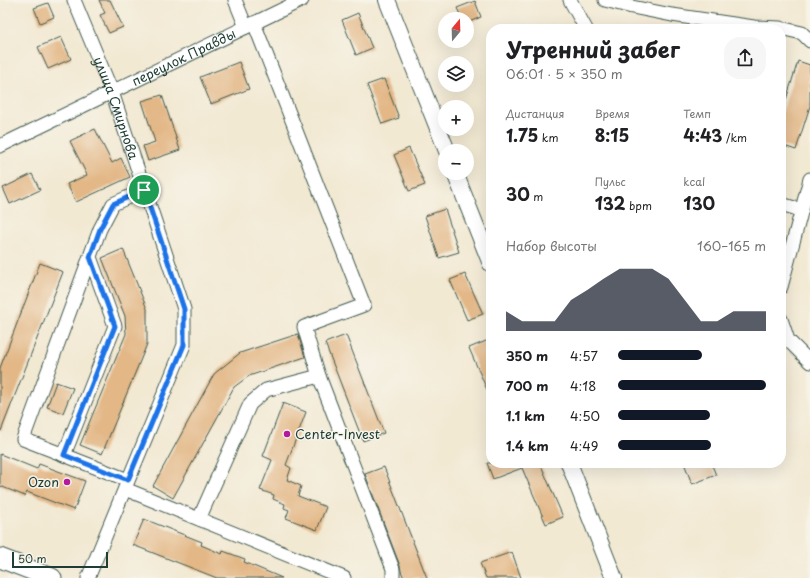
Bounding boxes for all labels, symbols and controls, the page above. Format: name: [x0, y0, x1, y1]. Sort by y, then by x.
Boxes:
north arrow: [438, 12, 474, 48]
map controls: [438, 12, 474, 180]
street label: переулок Правды: [128, 24, 239, 90]
text: Утренний забег: [506, 32, 680, 65]
button: share: [724, 37, 766, 79]
street label: улица Смирнова: [89, 54, 144, 163]
button: layers: [438, 56, 474, 92]
text: 06:01 · 5 × 350 m: [506, 64, 623, 83]
button: +: [438, 100, 474, 136]
text: Дистанция: [506, 105, 564, 122]
text: Время: [595, 105, 630, 122]
text: Темп: [683, 105, 711, 122]
text: 1.75: [506, 122, 538, 148]
text: 8:15: [595, 122, 629, 148]
text: 4:43: [683, 122, 722, 148]
text: km: [538, 129, 558, 146]
text: /km: [722, 129, 747, 146]
button: −: [438, 144, 474, 180]
pin: [127, 173, 161, 207]
text: Пульс: [595, 173, 626, 190]
text: kcal: [683, 173, 705, 190]
icon: arrive: [133, 179, 155, 201]
text: 30: [506, 181, 530, 207]
text: m: [530, 188, 543, 205]
text: 132: [595, 190, 626, 216]
text: 130: [683, 190, 715, 216]
text: bpm: [626, 197, 652, 214]
text: Набор высоты: [506, 236, 597, 255]
text: 160–165 m: [697, 236, 766, 255]
text: 350 m: [506, 346, 548, 365]
text: 4:57: [570, 346, 598, 365]
text: 700 m: [506, 376, 548, 395]
text: 4:18: [570, 376, 596, 395]
text: 1.1 km: [506, 406, 545, 425]
text: 4:50: [570, 406, 600, 425]
place label: Center-Invest: [295, 424, 380, 443]
marker: Center-Invest: [282, 429, 292, 439]
text: 1.4 km: [506, 436, 549, 455]
text: 4:49: [570, 436, 598, 455]
place label: Ozon: [28, 472, 59, 491]
marker: Ozon: [62, 477, 72, 487]
scale bar: [12, 550, 108, 569]
text: 50 m: [18, 550, 47, 567]

